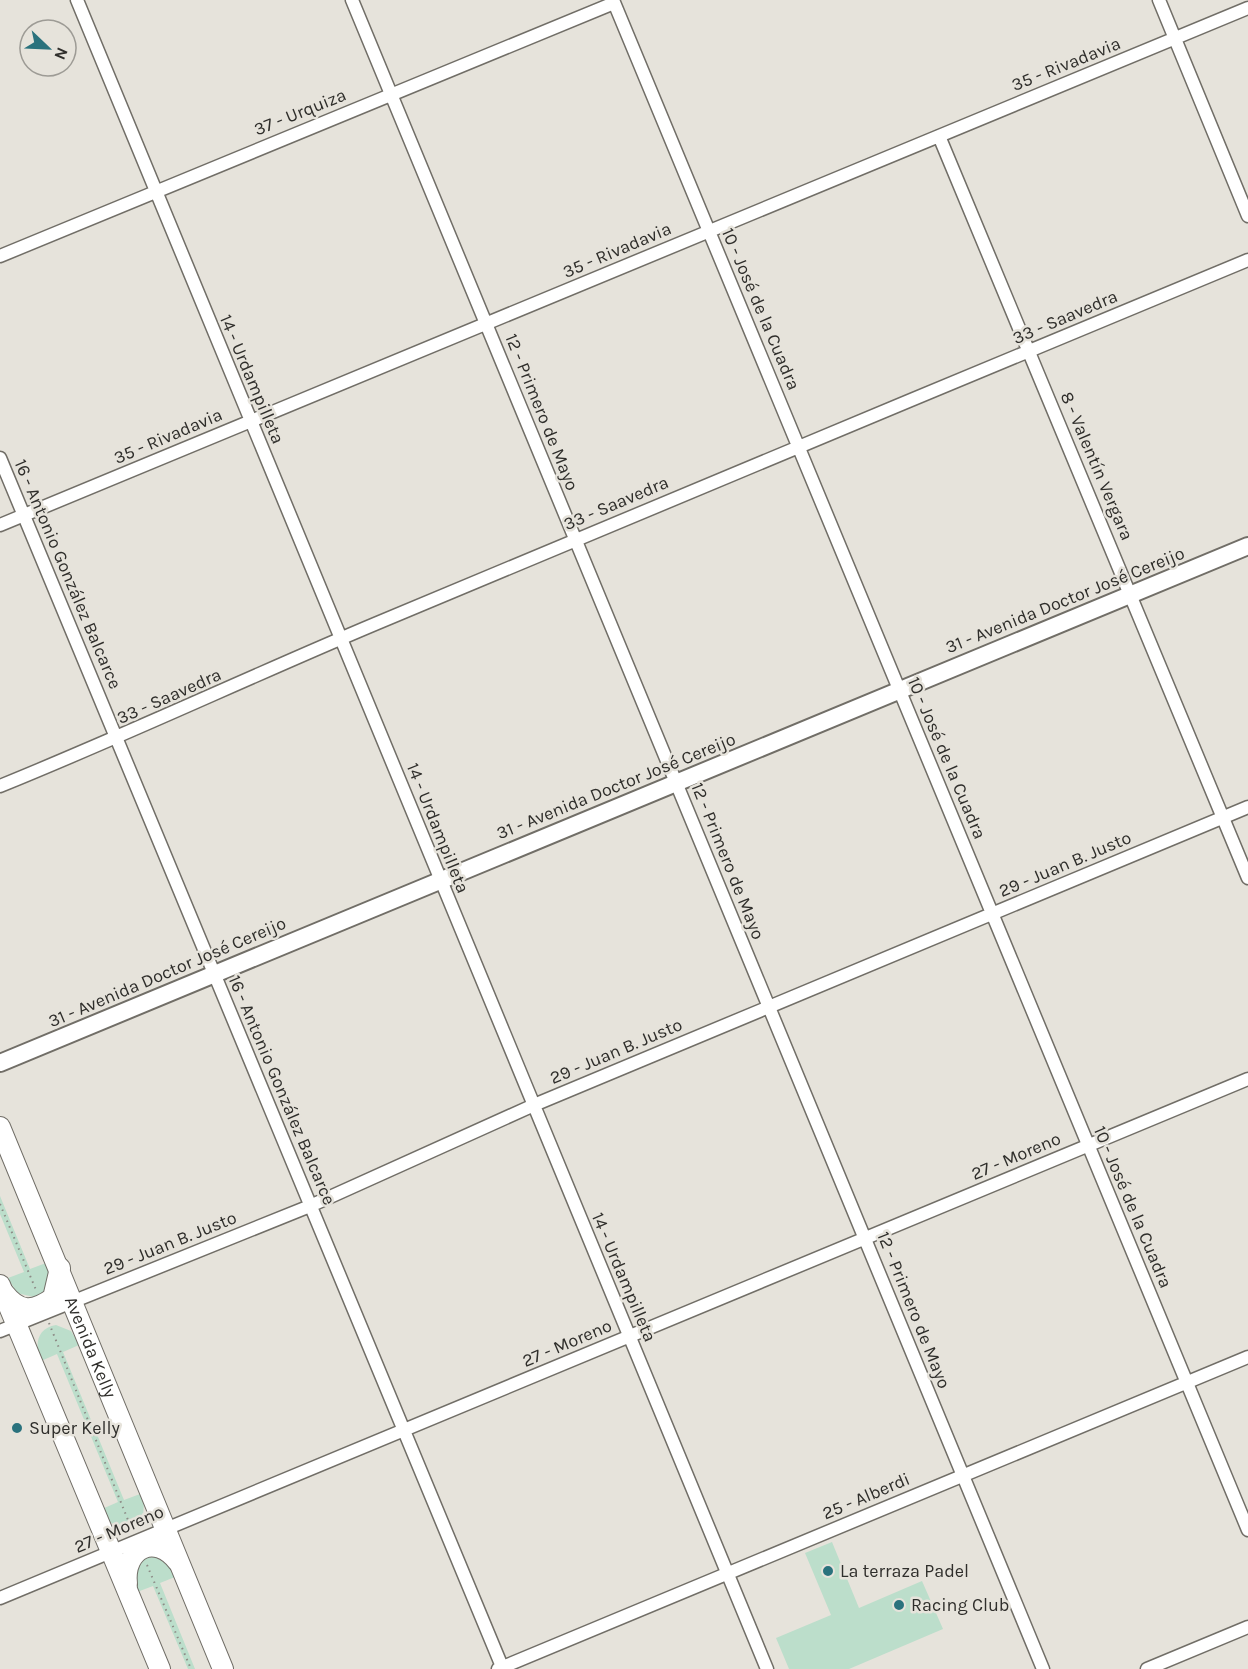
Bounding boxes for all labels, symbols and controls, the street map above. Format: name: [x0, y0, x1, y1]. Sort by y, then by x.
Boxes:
north arrow: [18, 18, 78, 78]
street label: 35 - Rivadavia: [1008, 32, 1124, 96]
text: N: [50, 45, 72, 63]
street label: 37 - Urquiza: [251, 84, 349, 140]
street label: 35 - Rivadavia: [559, 217, 675, 283]
street label: 10 - José de la Cuadra: [717, 225, 805, 393]
street label: 33 - Saavedra: [1009, 285, 1121, 349]
street label: 14 - Urdampilleta: [215, 311, 289, 447]
street label: 12 - Primero de Mayo: [500, 330, 584, 494]
street label: 8 - Valentín Vergara: [1056, 388, 1138, 544]
street label: 35 - Rivadavia: [110, 403, 226, 469]
street label: 16 - Antonio González Balcarce: [10, 456, 126, 692]
street label: 33 - Saavedra: [560, 471, 672, 535]
street label: 31 - Avenida Doctor José Cereijo: [942, 542, 1188, 658]
street label: 33 - Saavedra: [113, 663, 225, 729]
street label: 10 - José de la Cuadra: [903, 674, 991, 842]
street label: 31 - Avenida Doctor José Cereijo: [493, 728, 739, 844]
street label: 14 - Urdampilleta: [402, 760, 474, 896]
street label: 12 - Primero de Mayo: [686, 779, 770, 943]
street label: 29 - Juan B. Justo: [995, 826, 1135, 902]
street label: 31 - Avenida Doctor José Cereijo: [45, 912, 289, 1032]
street label: 16 - Antonio González Balcarce: [224, 972, 340, 1208]
street label: 29 - Juan B. Justo: [546, 1013, 686, 1089]
street label: 10 - José de la Cuadra: [1089, 1123, 1177, 1291]
street label: 27 - Moreno: [968, 1127, 1064, 1185]
street label: 29 - Juan B. Justo: [100, 1206, 240, 1280]
street label: 14 - Urdampilleta: [587, 1209, 661, 1345]
street label: 12 - Primero de Mayo: [872, 1228, 956, 1392]
street label: Avenida Kelly: [60, 1293, 122, 1402]
street label: 27 - Moreno: [519, 1314, 615, 1372]
place label: Super Kelly: [29, 1417, 121, 1439]
marker: Super Kelly: [10, 1421, 24, 1435]
street label: 25 - Alberdi: [819, 1468, 913, 1524]
street label: 27 - Moreno: [71, 1500, 167, 1558]
place label: La terraza Padel: [840, 1560, 969, 1582]
marker: La terraza Padel: [821, 1564, 835, 1578]
place label: Racing Club: [911, 1594, 1010, 1616]
marker: Racing Club: [892, 1598, 906, 1612]

